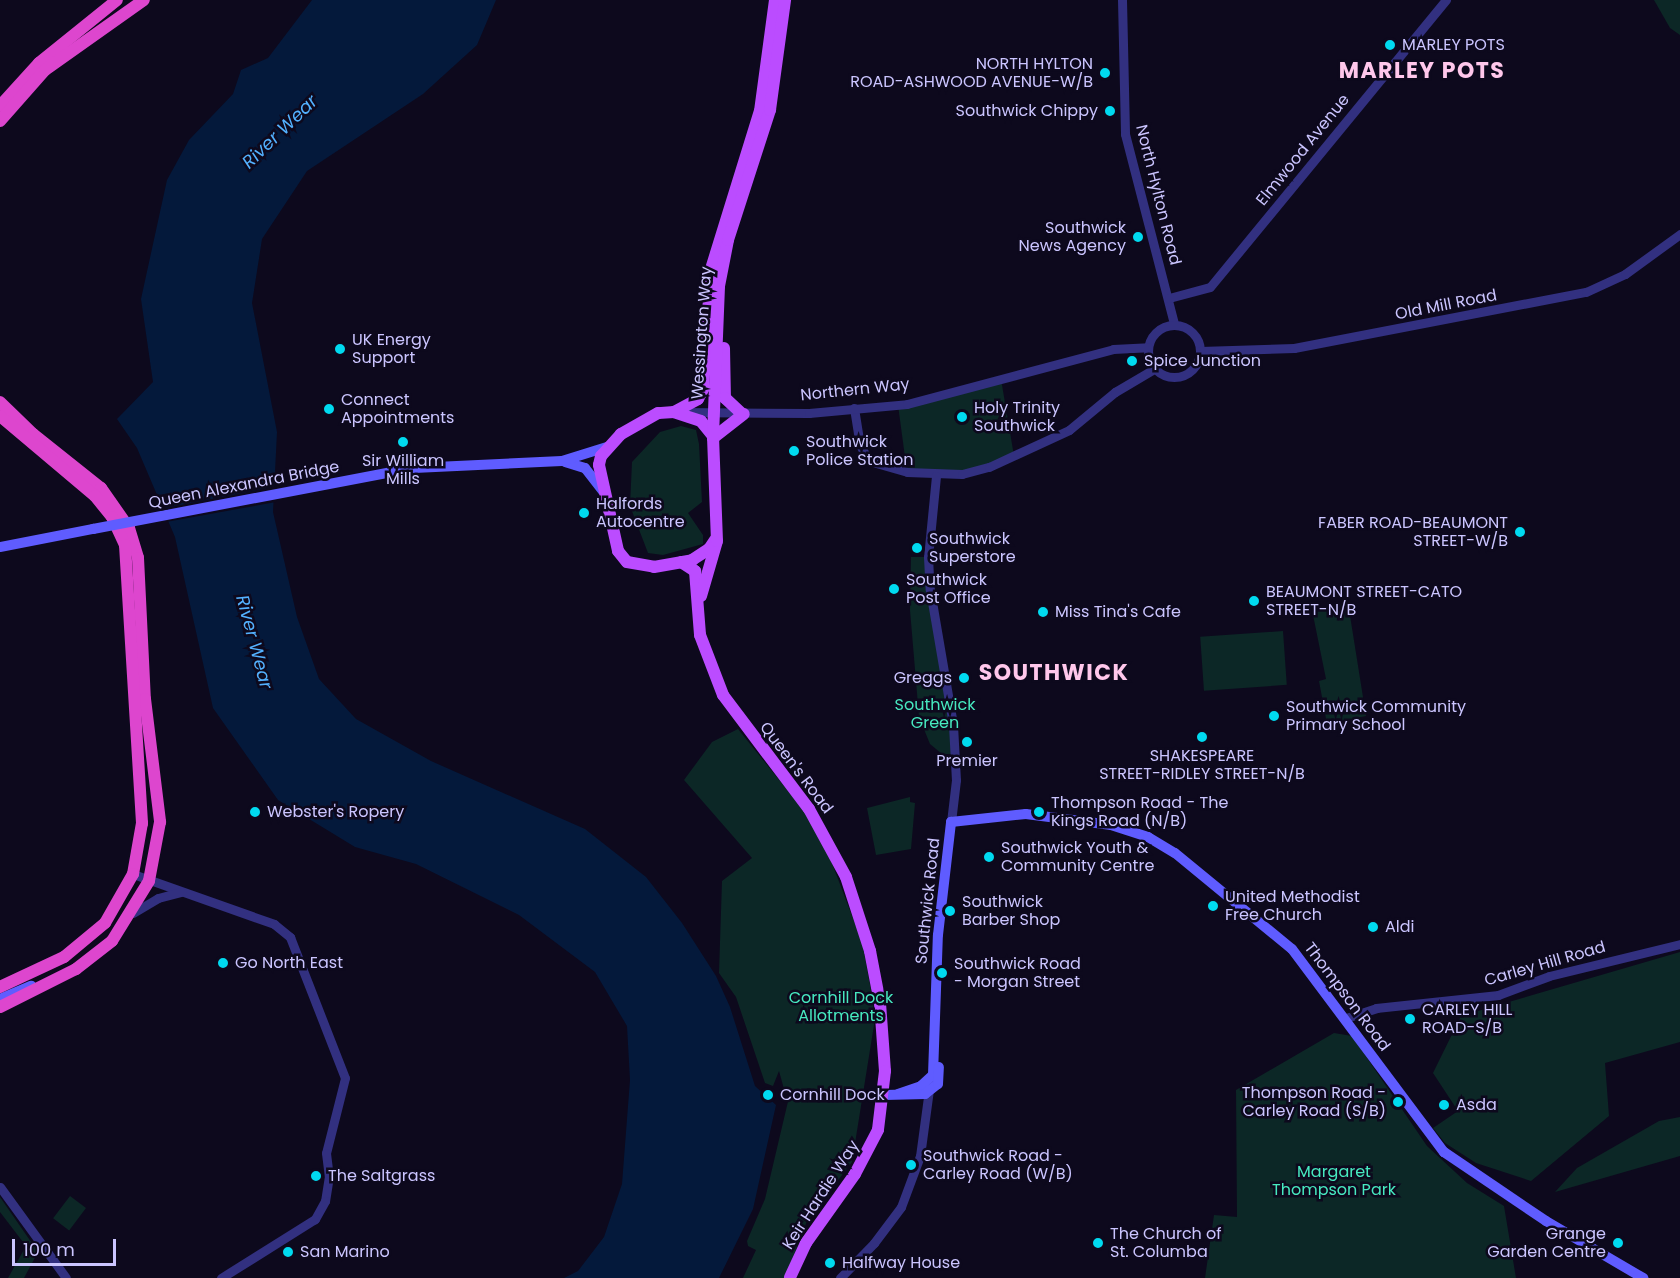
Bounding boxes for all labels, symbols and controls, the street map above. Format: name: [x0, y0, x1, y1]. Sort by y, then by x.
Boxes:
place label: MARLEY POTS: [1402, 35, 1505, 55]
marker: MARLEY POTS: [1383, 38, 1397, 52]
place label: NORTH HYLTON ROAD-ASHWOOD AVENUE-W/B: [850, 54, 1093, 92]
district label: MARLEY POTS: [1339, 58, 1505, 84]
marker: NORTH HYLTON ROAD-ASHWOOD AVENUE-W/B: [1098, 66, 1112, 80]
water label: River Wear: [238, 91, 322, 173]
street label: Elmwood Avenue: [1252, 91, 1354, 209]
place label: Southwick Chippy: [956, 101, 1098, 121]
marker: Southwick Chippy: [1103, 104, 1117, 118]
street label: North Hylton Road: [1131, 123, 1185, 267]
place label: Southwick News Agency: [1019, 218, 1126, 256]
marker: Southwick News Agency: [1131, 230, 1145, 244]
street label: Wessington Way: [688, 266, 716, 400]
street label: Old Mill Road: [1394, 286, 1498, 324]
place label: UK Energy Support: [352, 330, 431, 368]
marker: UK Energy Support: [333, 342, 347, 356]
place label: Spice Junction: [1144, 351, 1261, 371]
marker: Spice Junction: [1125, 354, 1139, 368]
street label: Northern Way: [800, 375, 910, 405]
place label: Connect Appointments: [341, 390, 454, 428]
place label: Holy Trinity Southwick: [974, 398, 1060, 436]
marker: Connect Appointments: [322, 402, 336, 416]
marker: Holy Trinity Southwick: [955, 410, 969, 424]
place label: Southwick Police Station: [806, 432, 914, 470]
marker: Sir William Mills: [396, 435, 410, 449]
marker: Southwick Police Station: [787, 444, 801, 458]
place label: Sir William Mills: [362, 451, 444, 489]
street label: Queen Alexandra Bridge: [147, 457, 341, 513]
place label: Halfords Autocentre: [596, 494, 685, 532]
marker: Halfords Autocentre: [577, 506, 591, 520]
place label: FABER ROAD-BEAUMONT STREET-W/B: [1318, 513, 1508, 551]
marker: FABER ROAD-BEAUMONT STREET-W/B: [1513, 525, 1527, 539]
place label: Southwick Superstore: [929, 529, 1016, 567]
marker: Southwick Superstore: [910, 541, 924, 555]
place label: Southwick Post Office: [906, 570, 991, 608]
marker: Southwick Post Office: [887, 582, 901, 596]
place label: BEAUMONT STREET-CATO STREET-N/B: [1266, 582, 1462, 620]
water label: River Wear: [231, 593, 277, 691]
marker: BEAUMONT STREET-CATO STREET-N/B: [1247, 594, 1261, 608]
place label: Miss Tina's Cafe: [1055, 602, 1181, 622]
marker: Miss Tina's Cafe: [1036, 605, 1050, 619]
district label: SOUTHWICK: [979, 660, 1129, 686]
place label: Greggs: [894, 668, 952, 688]
marker: Greggs: [957, 671, 971, 685]
park label: Southwick Green: [895, 695, 975, 733]
place label: Southwick Community Primary School: [1286, 697, 1466, 735]
marker: Southwick Community Primary School: [1267, 709, 1281, 723]
street label: Queen's Road: [755, 718, 837, 818]
marker: SHAKESPEARE STREET-RIDLEY STREET-N/B: [1195, 730, 1209, 744]
marker: Premier: [960, 735, 974, 749]
place label: SHAKESPEARE STREET-RIDLEY STREET-N/B: [1099, 746, 1305, 784]
place label: Premier: [936, 751, 998, 771]
place label: Thompson Road - The Kings Road (N/B): [1051, 793, 1228, 831]
place label: Webster's Ropery: [267, 802, 404, 822]
marker: Webster's Ropery: [248, 805, 262, 819]
marker: Thompson Road - The Kings Road (N/B): [1032, 805, 1046, 819]
street label: Southwick Road: [912, 837, 944, 965]
place label: Southwick Youth & Community Centre: [1001, 838, 1154, 876]
marker: Southwick Youth & Community Centre: [982, 850, 996, 864]
place label: United Methodist Free Church: [1225, 887, 1360, 925]
place label: Southwick Barber Shop: [962, 892, 1060, 930]
marker: United Methodist Free Church: [1206, 899, 1220, 913]
marker: Southwick Barber Shop: [943, 904, 957, 918]
place label: Aldi: [1385, 917, 1414, 937]
marker: Aldi: [1366, 920, 1380, 934]
street label: Carley Hill Road: [1482, 938, 1608, 990]
street label: Thompson Road: [1300, 939, 1394, 1055]
place label: Go North East: [235, 953, 343, 973]
place label: Southwick Road - Morgan Street: [954, 954, 1081, 992]
marker: Go North East: [216, 956, 230, 970]
marker: Southwick Road - Morgan Street: [935, 966, 949, 980]
park label: Cornhill Dock Allotments: [789, 988, 893, 1026]
place label: CARLEY HILL ROAD-S/B: [1422, 1000, 1512, 1038]
marker: CARLEY HILL ROAD-S/B: [1403, 1012, 1417, 1026]
place label: Thompson Road - Carley Road (S/B): [1242, 1083, 1386, 1121]
place label: Cornhill Dock: [780, 1085, 885, 1105]
marker: Cornhill Dock: [761, 1088, 775, 1102]
marker: Thompson Road - Carley Road (S/B): [1391, 1095, 1405, 1109]
place label: Asda: [1456, 1095, 1497, 1115]
marker: Asda: [1437, 1098, 1451, 1112]
street label: Keir Hardie Way: [779, 1137, 863, 1253]
place label: Southwick Road - Carley Road (W/B): [923, 1146, 1073, 1184]
marker: Southwick Road - Carley Road (W/B): [904, 1158, 918, 1172]
park label: Margaret Thompson Park: [1272, 1162, 1396, 1200]
place label: The Saltgrass: [328, 1166, 435, 1186]
marker: The Saltgrass: [309, 1169, 323, 1183]
place label: The Church of St. Columba: [1110, 1224, 1222, 1262]
place label: Grange Garden Centre: [1487, 1224, 1606, 1262]
scale bar: [15, 1227, 118, 1265]
marker: The Church of St. Columba: [1091, 1236, 1105, 1250]
marker: Grange Garden Centre: [1611, 1236, 1625, 1250]
text: 100 m: [23, 1237, 75, 1262]
place label: San Marino: [300, 1242, 390, 1262]
marker: San Marino: [281, 1245, 295, 1259]
place label: Halfway House: [842, 1253, 960, 1273]
marker: Halfway House: [823, 1256, 837, 1270]

